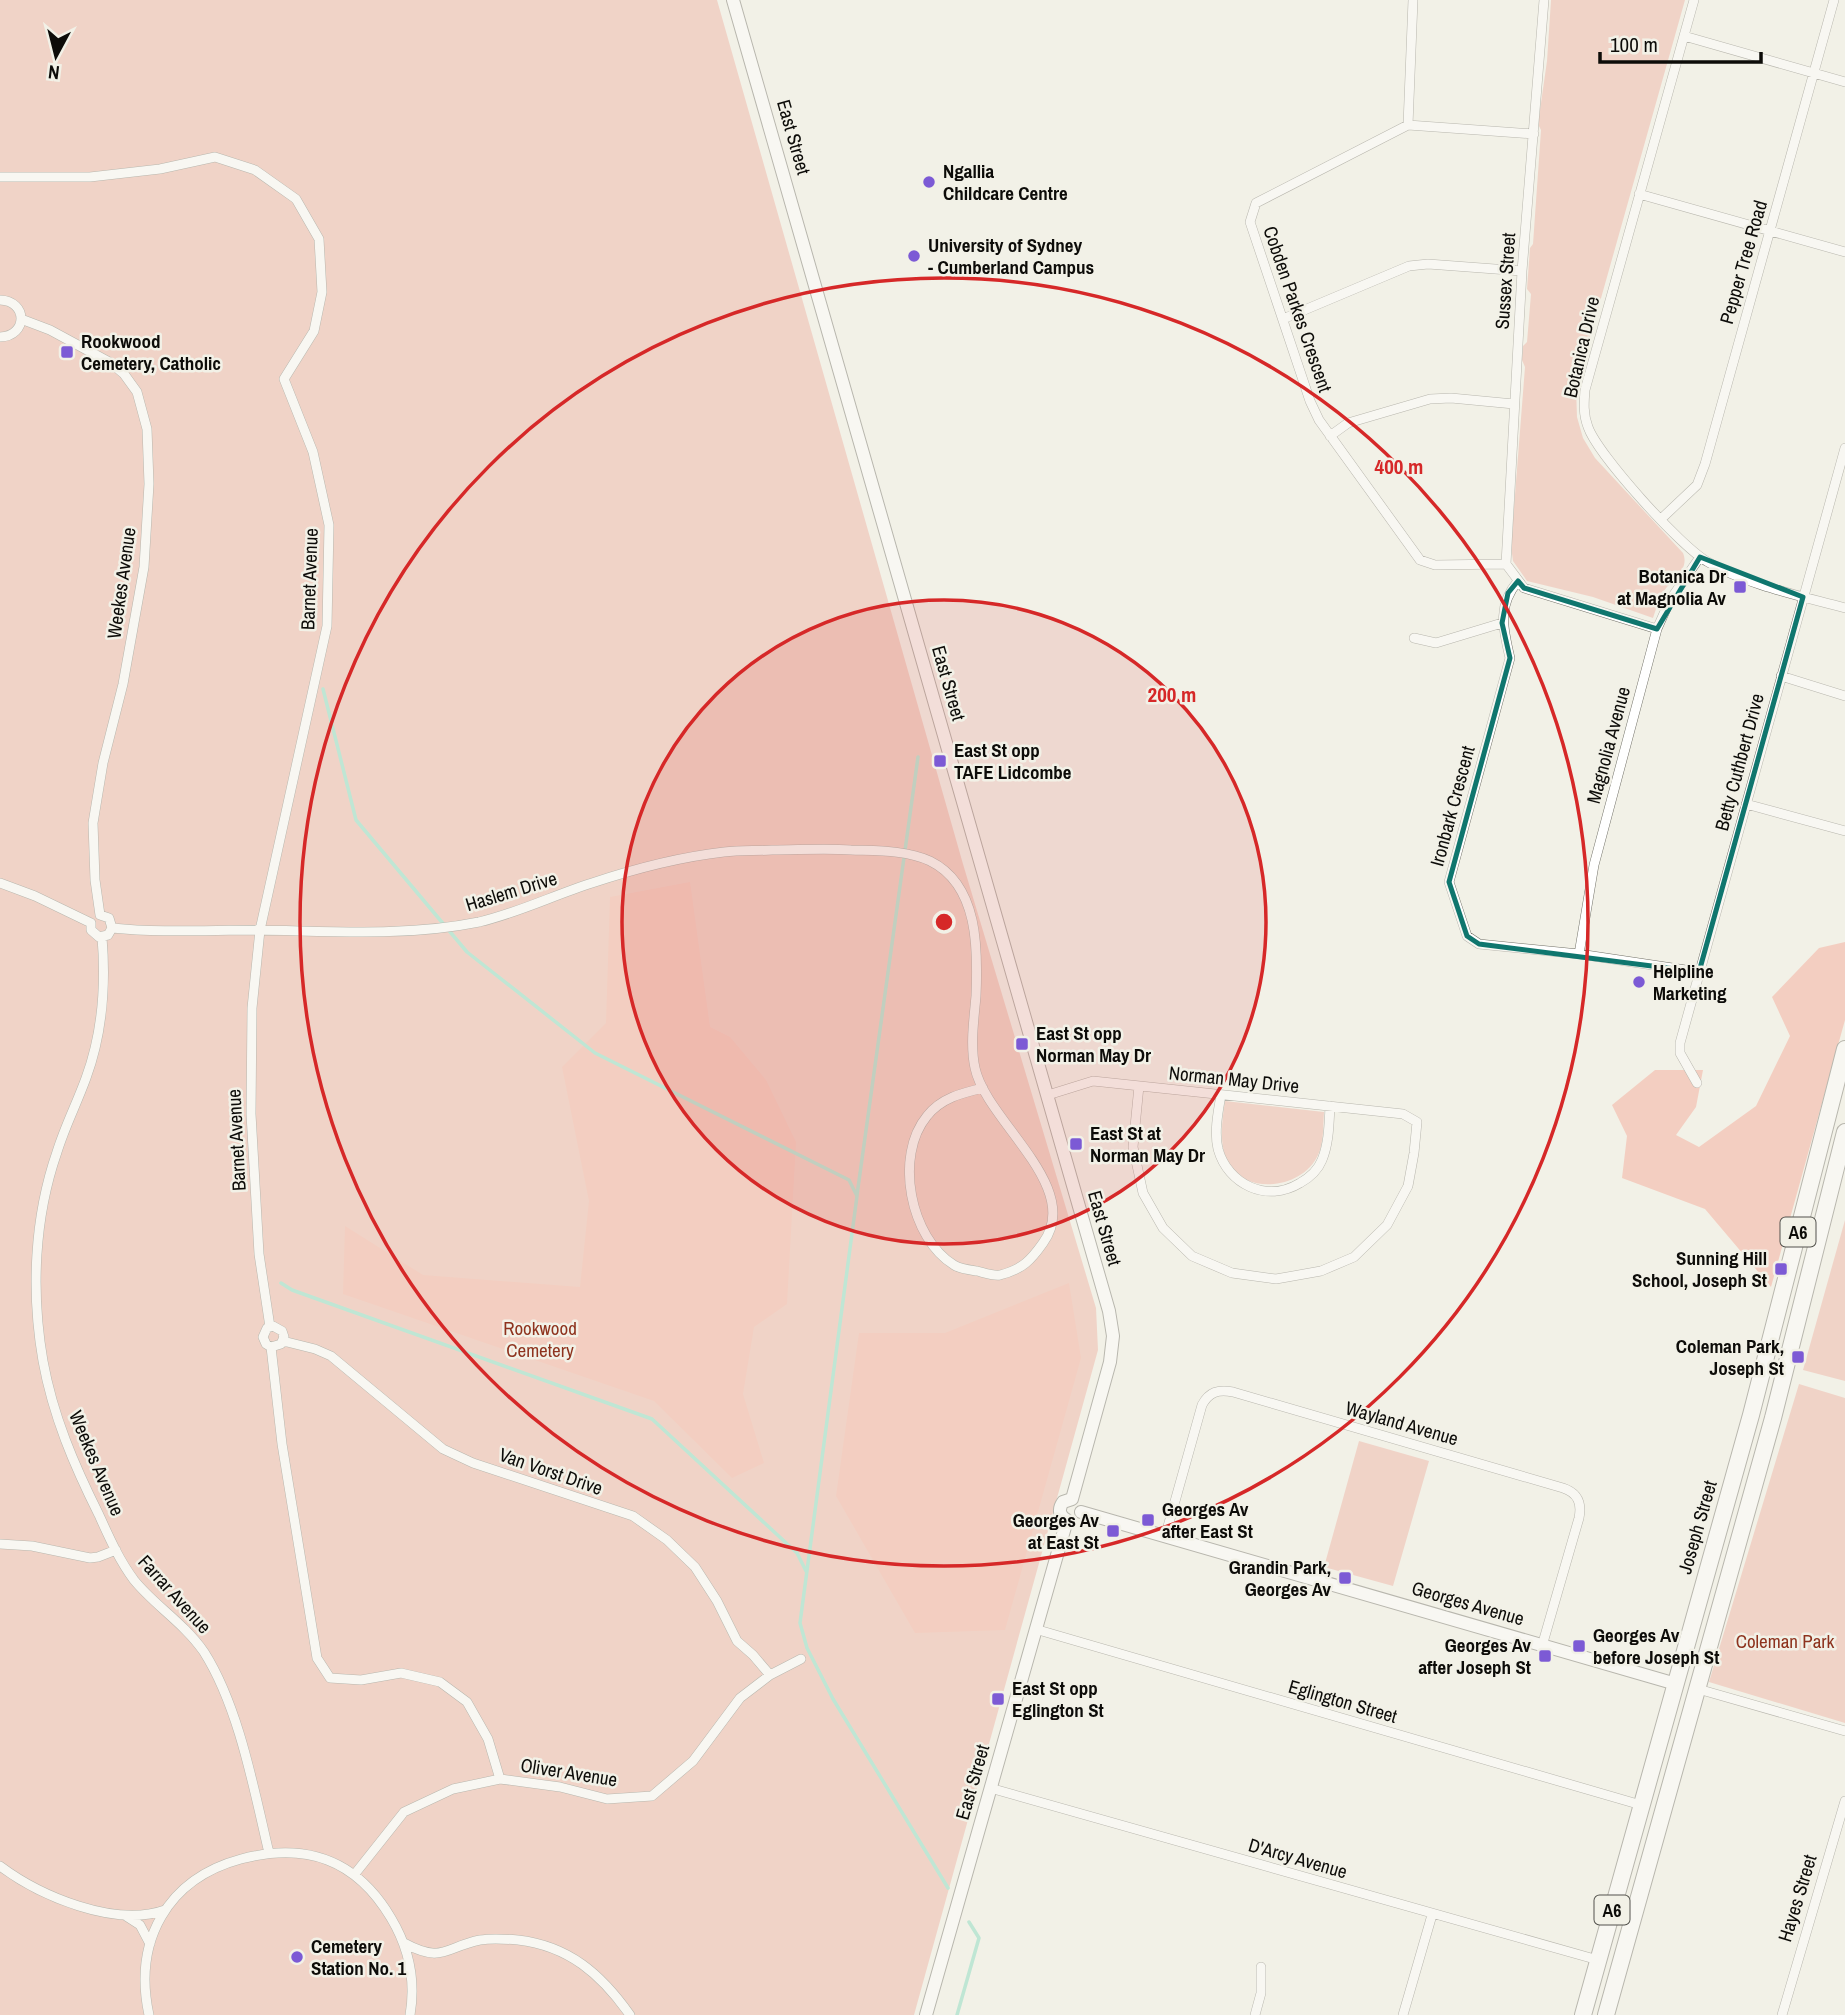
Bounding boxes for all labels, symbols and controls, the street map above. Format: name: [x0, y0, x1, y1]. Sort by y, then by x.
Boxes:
north arrow: [21, 21, 91, 91]
scale bar: [1600, 21, 1761, 65]
text: 100 m: [1610, 30, 1658, 59]
text: N: [47, 59, 61, 86]
street label: East Street: [771, 96, 817, 178]
place label: Ngallia Childcare Centre: [943, 158, 1068, 206]
marker: Ngallia Childcare Centre: [921, 174, 937, 190]
street label: Pepper Tree Road: [1713, 197, 1773, 327]
street label: Cobden Parkes Crescent: [1257, 222, 1339, 396]
street label: Sussex Street: [1489, 231, 1521, 330]
place label: University of Sydney - Cumberland Campus: [928, 232, 1094, 280]
marker: University of Sydney - Cumberland Campus: [906, 248, 922, 264]
street label: Botanica Drive: [1557, 294, 1605, 400]
place label: Rookwood Cemetery, Catholic: [81, 328, 221, 376]
marker: Rookwood Cemetery, Catholic: [59, 344, 75, 360]
text: 400 m: [1375, 452, 1423, 481]
street label: Weekes Avenue: [100, 526, 142, 640]
street label: Barnet Avenue: [294, 528, 324, 630]
place label: Botanica Dr at Magnolia Av: [1617, 563, 1726, 611]
marker: Botanica Dr at Magnolia Av: [1732, 579, 1748, 595]
street label: East Street: [926, 642, 972, 724]
text: 200 m: [1148, 680, 1196, 709]
street label: Magnolia Avenue: [1580, 684, 1636, 806]
street label: Betty Cuthbert Drive: [1708, 690, 1770, 834]
place label: East St opp TAFE Lidcombe: [954, 737, 1072, 785]
street label: Ironbark Crescent: [1423, 742, 1481, 869]
marker: East St opp TAFE Lidcombe: [932, 753, 948, 769]
street label: Haslem Drive: [462, 865, 560, 917]
centre of rings: [932, 910, 956, 934]
place label: Helpline Marketing: [1653, 958, 1727, 1006]
marker: Helpline Marketing: [1631, 974, 1647, 990]
place label: East St opp Norman May Dr: [1036, 1020, 1151, 1068]
marker: East St opp Norman May Dr: [1014, 1036, 1030, 1052]
street label: Norman May Drive: [1168, 1059, 1300, 1099]
street label: Barnet Avenue: [220, 1088, 252, 1192]
place label: East St at Norman May Dr: [1090, 1120, 1205, 1168]
marker: East St at Norman May Dr: [1068, 1136, 1084, 1152]
street label: East Street: [1082, 1187, 1128, 1269]
road number: A6: [1780, 1218, 1815, 1246]
place label: Sunning Hill School, Joseph St: [1632, 1245, 1767, 1293]
marker: Sunning Hill School, Joseph St: [1773, 1261, 1789, 1277]
park label: Rookwood Cemetery: [503, 1315, 577, 1363]
place label: Coleman Park, Joseph St: [1676, 1333, 1784, 1381]
marker: Coleman Park, Joseph St: [1790, 1349, 1806, 1365]
street label: Wayland Avenue: [1343, 1395, 1461, 1451]
street label: Weekes Avenue: [63, 1406, 131, 1520]
street label: Van Vorst Drive: [496, 1441, 606, 1501]
street label: Joseph Street: [1671, 1477, 1723, 1577]
place label: Georges Av after East St: [1162, 1496, 1253, 1544]
place label: Georges Av at East St: [1013, 1507, 1099, 1555]
marker: Georges Av after East St: [1140, 1512, 1156, 1528]
marker: Georges Av at East St: [1105, 1523, 1121, 1539]
street label: Farrar Avenue: [133, 1549, 217, 1639]
place label: Grandin Park, Georges Av: [1229, 1554, 1331, 1602]
marker: Grandin Park, Georges Av: [1337, 1570, 1353, 1586]
street label: Georges Avenue: [1409, 1575, 1527, 1631]
place label: Georges Av before Joseph St: [1593, 1622, 1719, 1670]
park label: Coleman Park: [1736, 1628, 1835, 1654]
place label: Georges Av after Joseph St: [1418, 1632, 1531, 1680]
marker: Georges Av before Joseph St: [1571, 1638, 1587, 1654]
marker: Georges Av after Joseph St: [1537, 1648, 1553, 1664]
street label: Eglington Street: [1286, 1673, 1401, 1729]
place label: East St opp Eglington St: [1012, 1675, 1104, 1723]
marker: East St opp Eglington St: [990, 1691, 1006, 1707]
street label: East Street: [949, 1741, 995, 1823]
street label: Oliver Avenue: [519, 1752, 619, 1792]
street label: D'Arcy Avenue: [1246, 1832, 1350, 1884]
street label: Hayes Street: [1771, 1850, 1823, 1945]
road number: A6: [1594, 1896, 1630, 1924]
place label: Cemetery Station No. 1: [311, 1933, 407, 1981]
marker: Cemetery Station No. 1: [289, 1949, 305, 1965]

